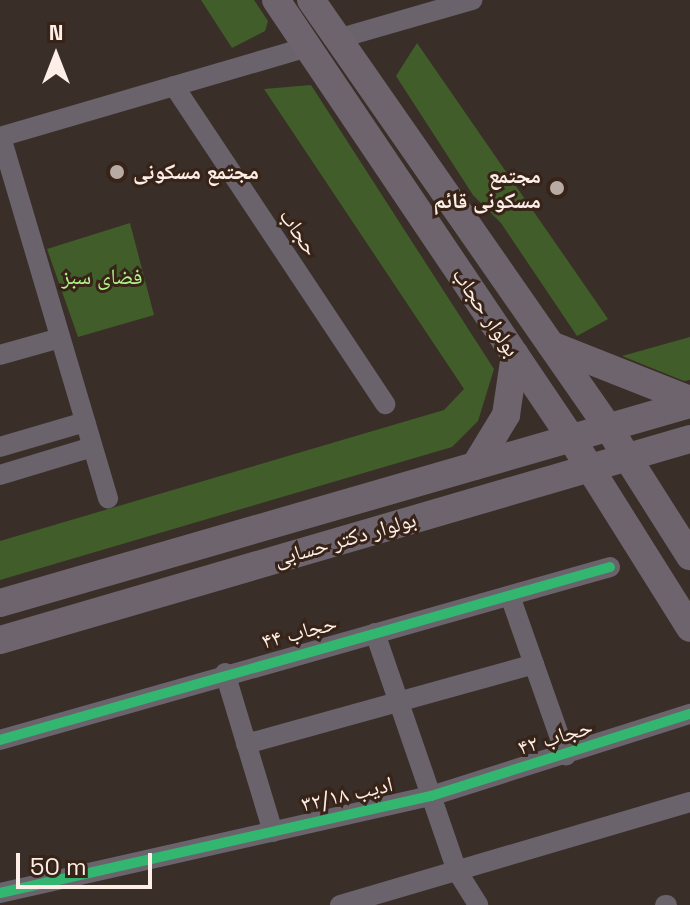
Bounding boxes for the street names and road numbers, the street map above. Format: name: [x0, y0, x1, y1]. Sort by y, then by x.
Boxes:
street label: حجاب: [274, 203, 324, 261]
street label: بولوار حجاب: [447, 262, 525, 362]
street label: بولوار دکتر حسابی: [271, 506, 419, 572]
street label: حجاب ۴۴: [259, 609, 339, 655]
street label: حجاب ۴۲: [515, 713, 595, 761]
street label: ادیب ۳۲/۱۸: [299, 771, 395, 817]

